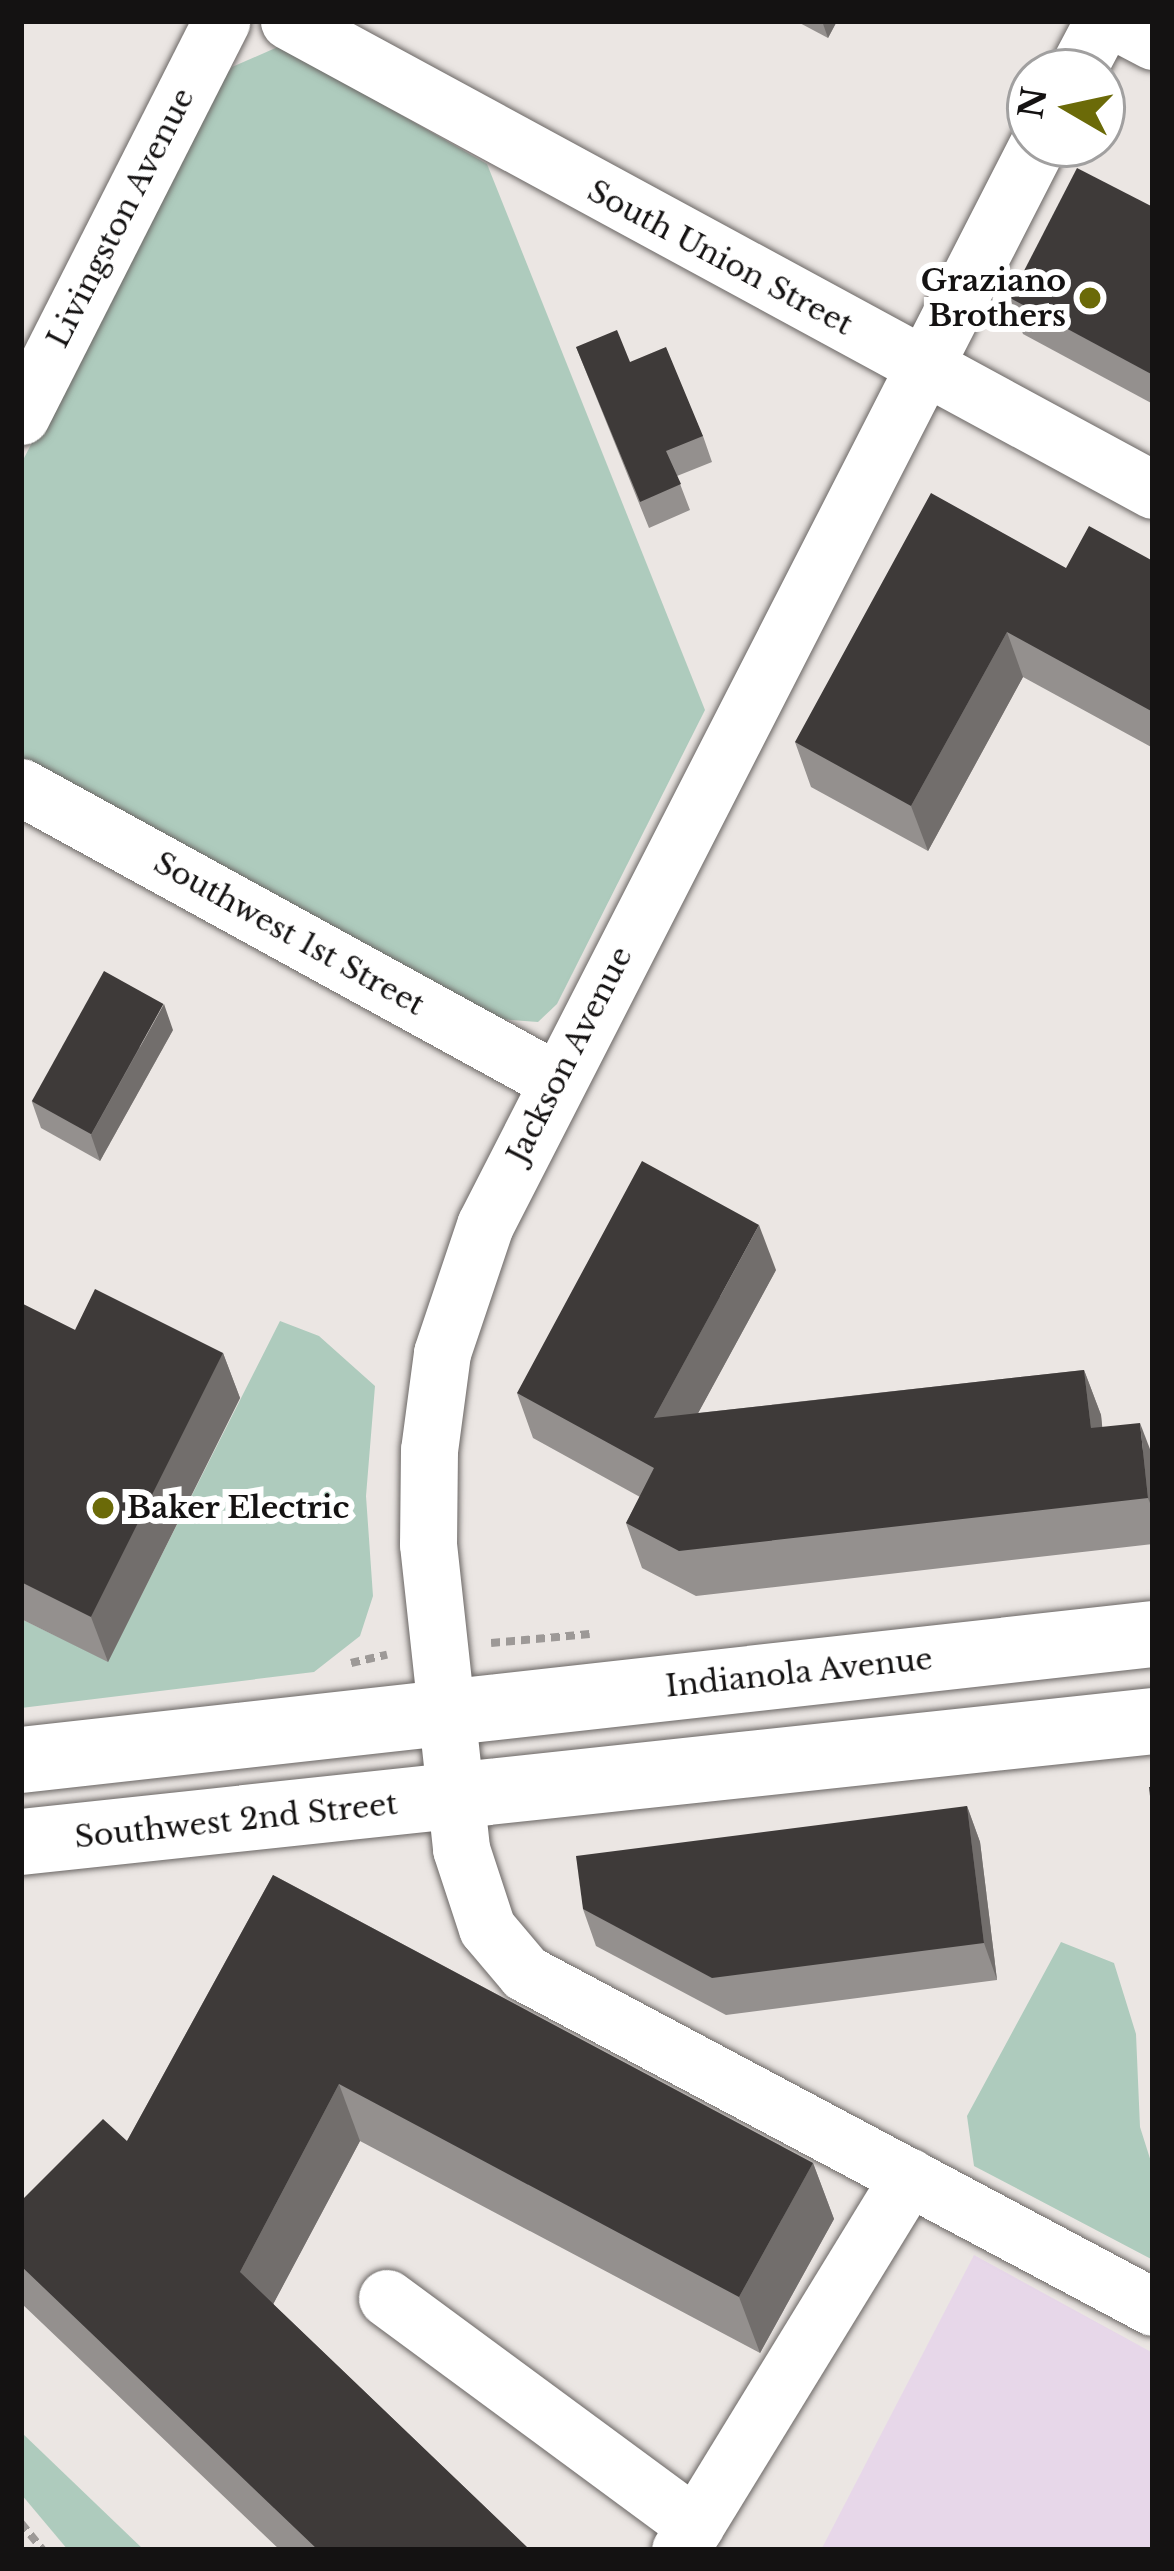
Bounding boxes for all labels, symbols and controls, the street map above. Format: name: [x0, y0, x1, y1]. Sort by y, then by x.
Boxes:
north arrow: [1006, 48, 1126, 168]
street label: Livingston Avenue: [40, 82, 202, 354]
text: N: [1010, 84, 1056, 121]
street label: South Union Street: [582, 173, 858, 343]
place label: Graziano Brothers: [921, 263, 1066, 334]
marker: Graziano Brothers: [1077, 285, 1103, 311]
street label: Southwest 1st Street: [148, 845, 430, 1023]
street label: Jackson Avenue: [500, 940, 640, 1170]
place label: Baker Electric: [127, 1490, 350, 1526]
marker: Baker Electric: [90, 1495, 116, 1521]
street label: Indianola Avenue: [663, 1641, 935, 1705]
street label: Southwest 2nd Street: [73, 1786, 399, 1856]

